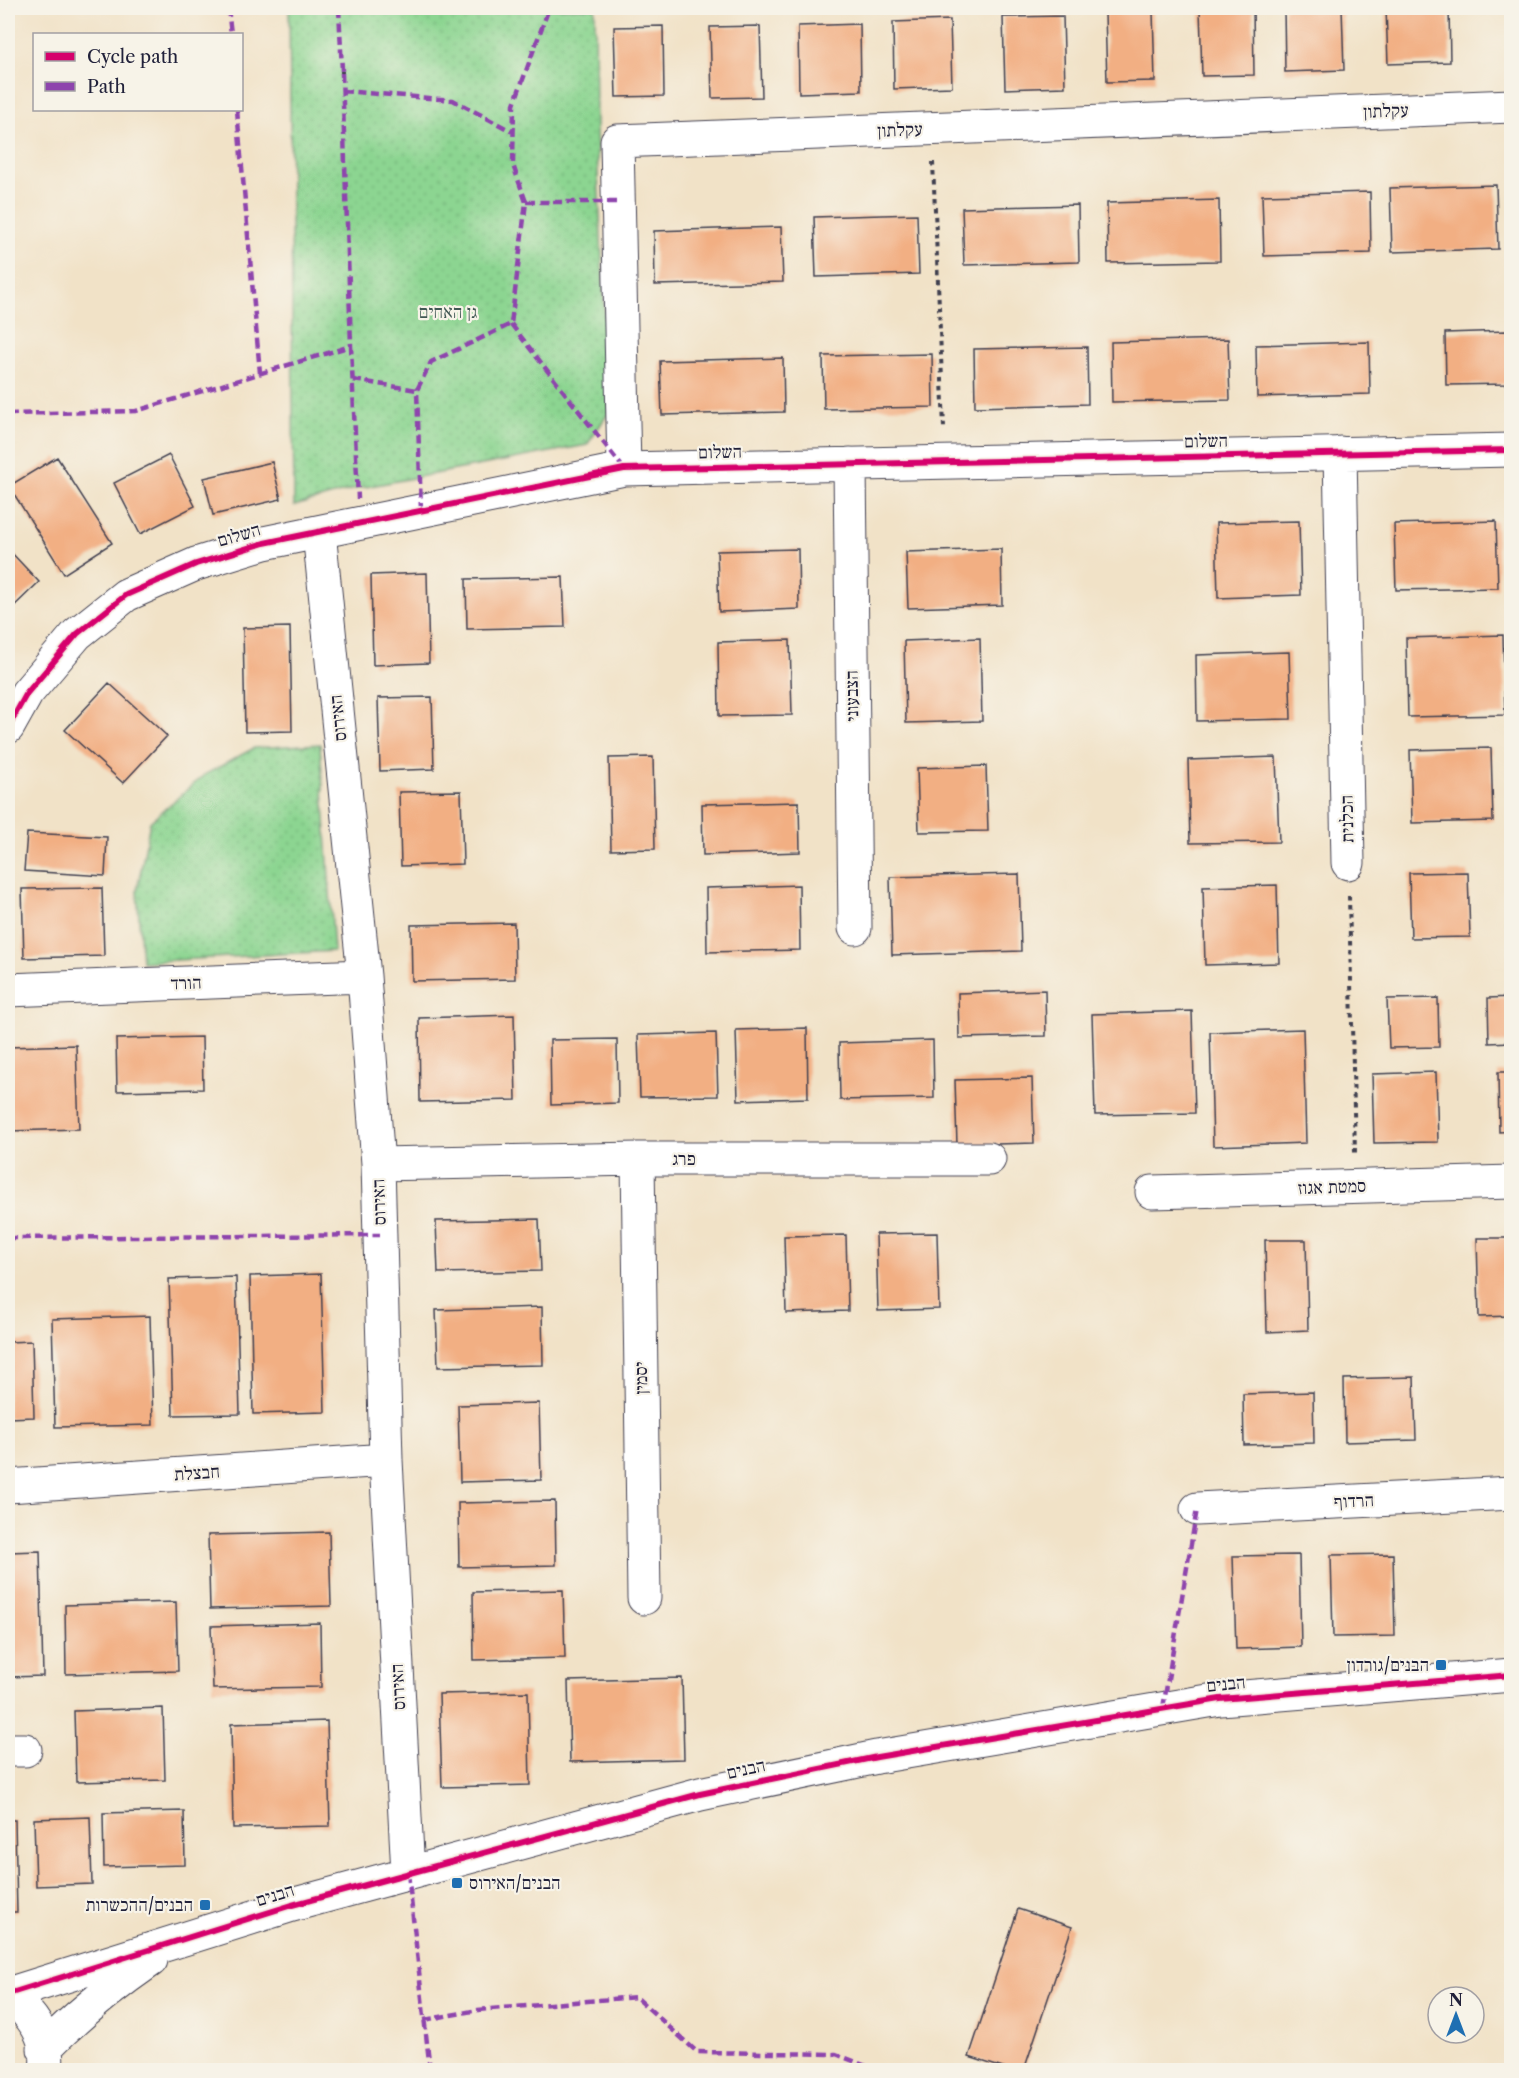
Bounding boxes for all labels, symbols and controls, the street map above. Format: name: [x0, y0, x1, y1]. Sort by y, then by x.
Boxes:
legend: [33, 33, 243, 111]
text: Cycle path: [87, 46, 178, 68]
text: Path: [87, 76, 126, 98]
street label: עקלתון: [1363, 99, 1409, 123]
street label: עקלתון: [877, 118, 923, 142]
park label: גן האחים: [419, 301, 477, 323]
street label: השלום: [1184, 430, 1228, 452]
street label: השלום: [698, 441, 742, 463]
street label: השלום: [215, 518, 263, 552]
street label: הצבעוני: [841, 670, 863, 722]
street label: האירוס: [325, 694, 351, 742]
street label: הכלנית: [1336, 795, 1358, 843]
street label: הורד: [170, 971, 202, 995]
street label: פרג: [672, 1148, 696, 1170]
street label: סמטת אגוז: [1297, 1175, 1367, 1199]
street label: האירוס: [367, 1178, 391, 1226]
street label: יסמין: [630, 1361, 652, 1395]
street label: חבצלת: [173, 1460, 221, 1486]
street label: הרדוף: [1333, 1489, 1375, 1513]
place label: הבנים/גורדון: [1347, 1654, 1429, 1676]
marker: הבנים/גורדון: [1434, 1658, 1448, 1672]
street label: האירוס: [386, 1663, 410, 1711]
street label: הבנים: [1206, 1671, 1246, 1697]
street label: הבנים: [725, 1754, 767, 1784]
place label: הבנים/האירוס: [469, 1872, 561, 1894]
marker: הבנים/האירוס: [450, 1876, 464, 1890]
street label: הבנים: [253, 1879, 297, 1911]
place label: הבנים/ההכשרות: [85, 1894, 193, 1916]
marker: הבנים/ההכשרות: [198, 1898, 212, 1912]
north arrow: [1426, 1985, 1486, 2045]
text: N: [1449, 1990, 1463, 2010]

